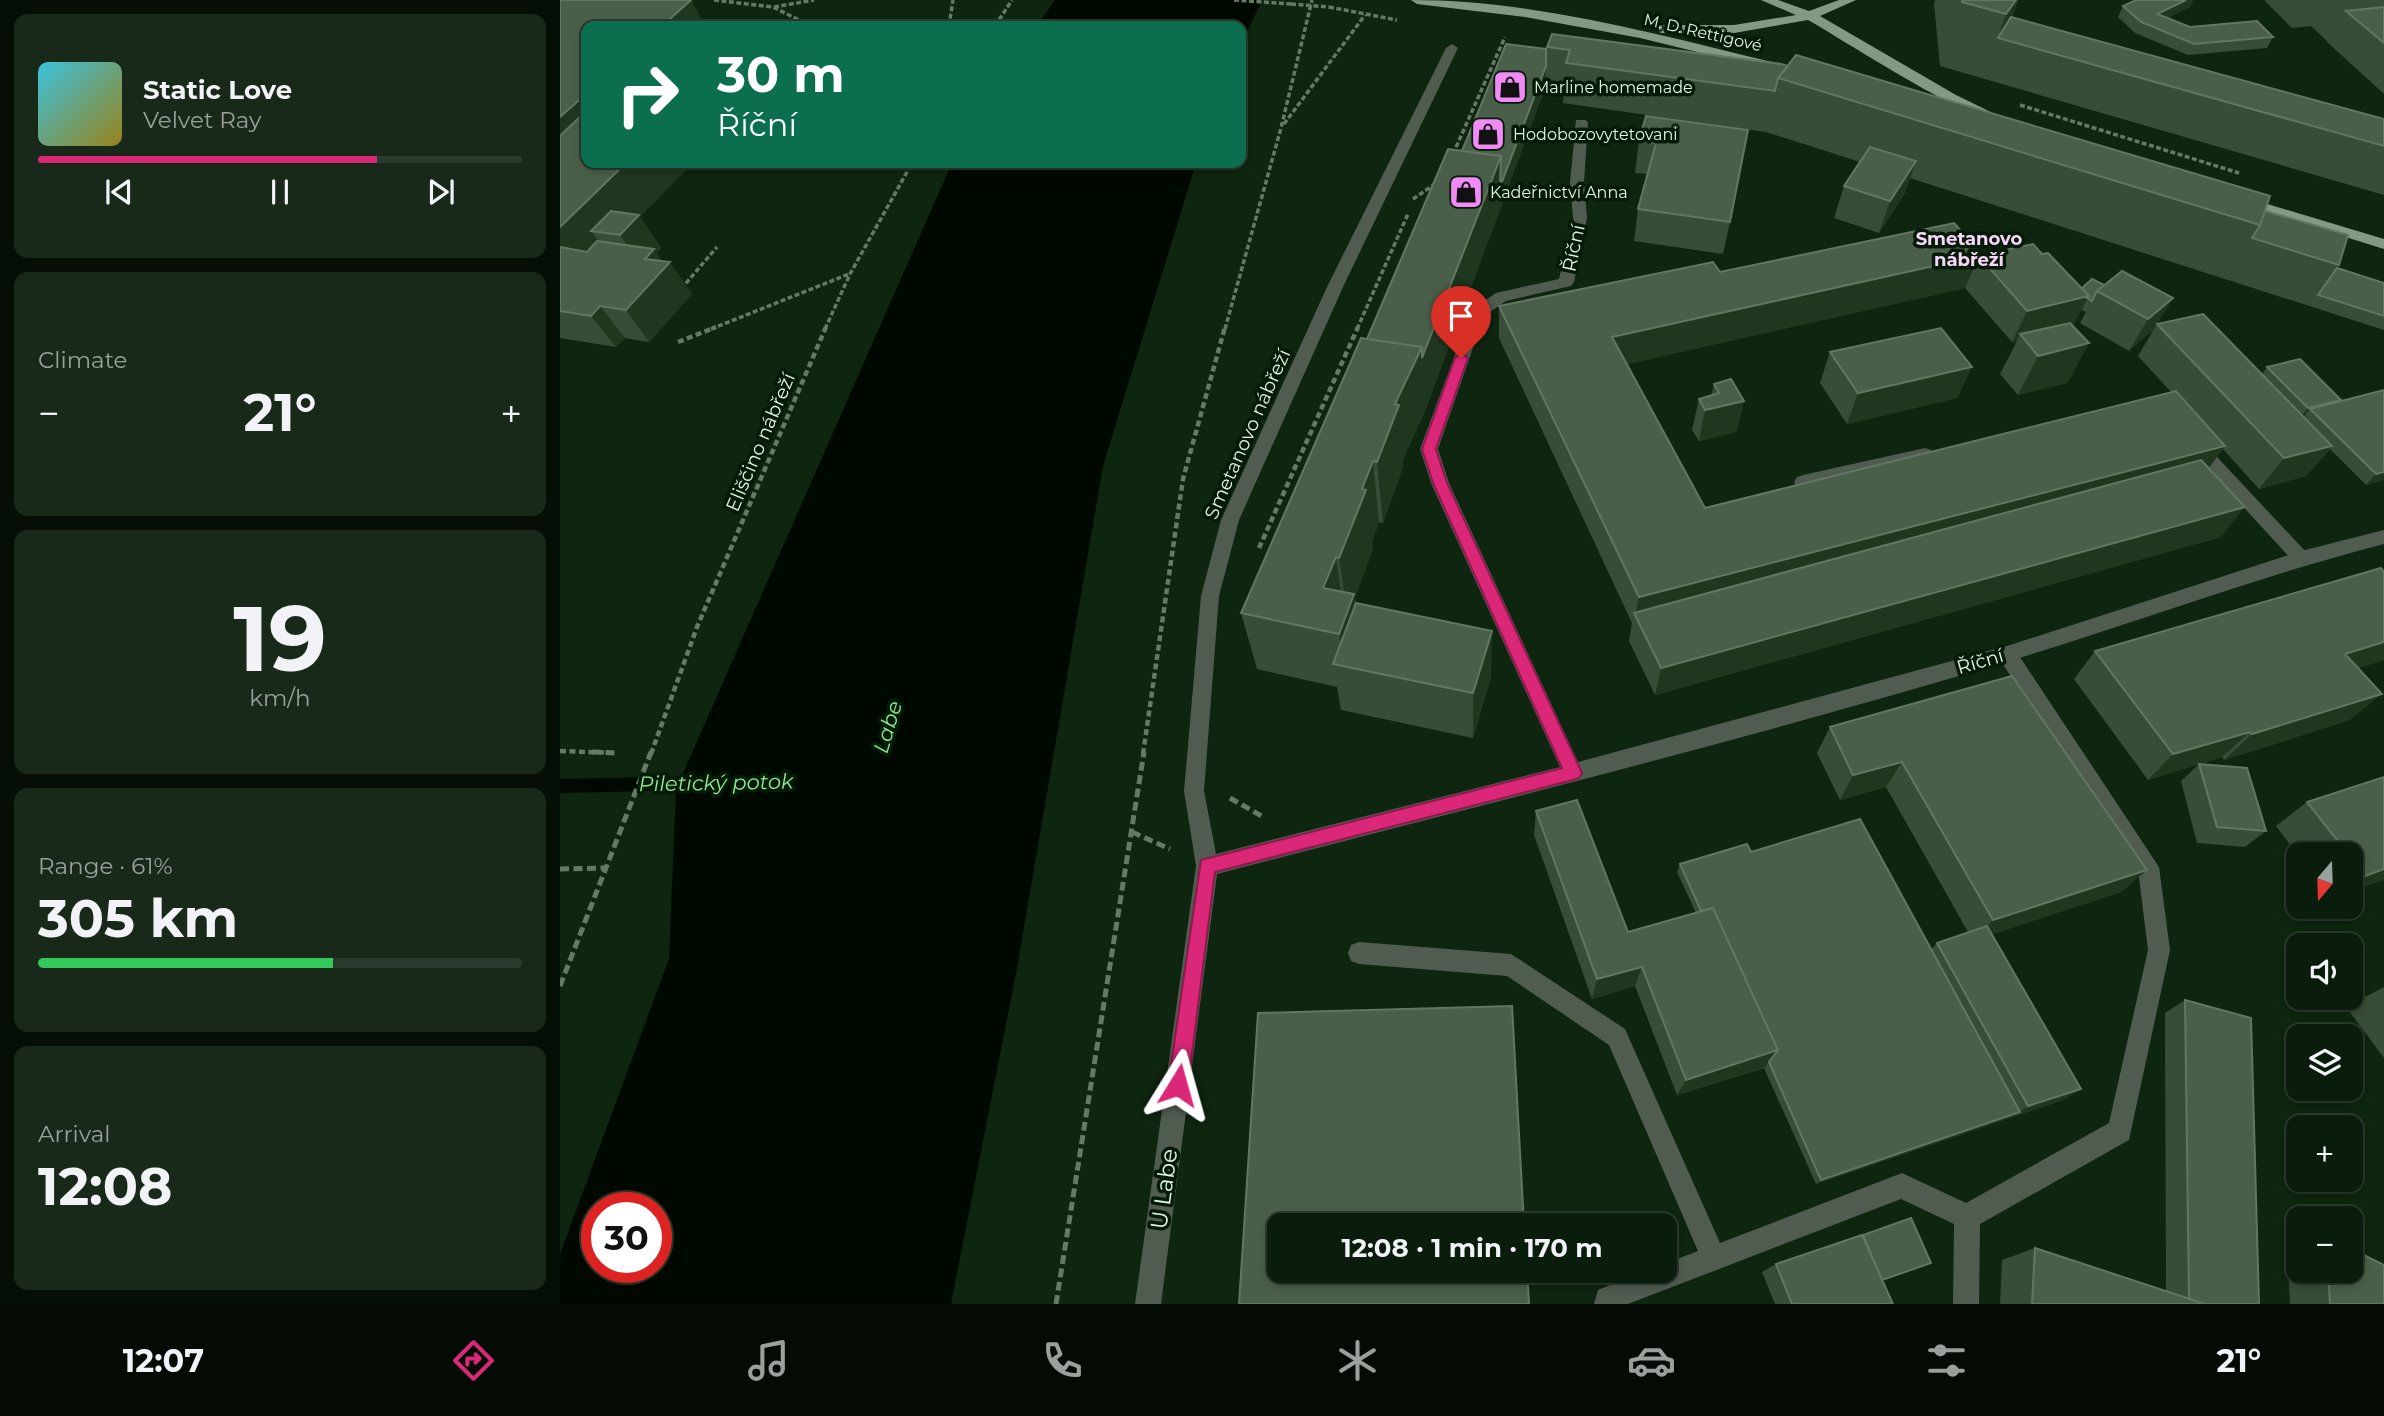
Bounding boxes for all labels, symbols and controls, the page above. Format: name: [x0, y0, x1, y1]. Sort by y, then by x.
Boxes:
street label: M. D. Rettigové: [1642, 10, 1764, 55]
text: 30 m: [717, 45, 845, 104]
icon: right: [602, 49, 693, 140]
shop icon: Marline homemade: [1491, 68, 1529, 106]
text: Static Love: [143, 74, 292, 106]
place label: Marline homemade: [1534, 78, 1693, 97]
text: Říční: [717, 105, 797, 144]
text: Velvet Ray: [143, 106, 261, 134]
shop icon: Hodobozovytetovani: [1469, 115, 1507, 153]
place label: Hodobozovytetovani: [1513, 125, 1678, 144]
icon: previous: [100, 173, 138, 211]
icon: pause: [261, 173, 299, 211]
icon: next: [422, 173, 460, 211]
shop icon: Kadeřnictví Anna: [1447, 173, 1485, 211]
place label: Kadeřnictví Anna: [1490, 183, 1628, 202]
street label: Říční: [1557, 222, 1590, 274]
district label: Smetanovo nábřeží: [1916, 228, 2023, 271]
pin: [1431, 286, 1491, 358]
icon: arrive: [1442, 297, 1480, 335]
street label: Smetanovo nábřeží: [1200, 345, 1296, 523]
text: Climate: [38, 346, 127, 374]
street label: Eliščino nábřeží: [721, 369, 800, 515]
text: 21°: [244, 381, 316, 444]
text: −: [38, 390, 60, 437]
text: +: [500, 390, 522, 437]
text: 19: [233, 583, 327, 694]
street label: Říční: [1954, 644, 2007, 679]
text: km/h: [249, 684, 311, 712]
water label: Labe: [868, 698, 907, 756]
water label: Piletický potok: [638, 769, 795, 796]
north arrow: [2286, 842, 2362, 919]
map controls: [2286, 842, 2363, 1283]
text: Range · 61%: [38, 852, 173, 880]
text: 305 km: [38, 887, 238, 950]
button: sound: [2286, 933, 2363, 1010]
button: layers: [2286, 1024, 2363, 1101]
position arrow: [1141, 1048, 1215, 1122]
button: +: [2286, 1115, 2363, 1192]
text: Arrival: [38, 1120, 111, 1148]
street label: U Labe: [1145, 1147, 1183, 1231]
text: 12:08: [38, 1155, 172, 1218]
speed limit sign: 30: [581, 1192, 672, 1283]
button: −: [2286, 1206, 2363, 1283]
text: 12:08 · 1 min · 170 m: [1342, 1232, 1603, 1264]
icon: directions: [449, 1336, 498, 1385]
icon: music: [744, 1336, 793, 1385]
icon: phone: [1038, 1336, 1087, 1385]
icon: climate: [1333, 1336, 1382, 1385]
icon: car: [1627, 1336, 1676, 1385]
icon: filters: [1922, 1336, 1971, 1385]
text: 12:07: [123, 1341, 204, 1380]
text: 21°: [2216, 1341, 2261, 1380]

